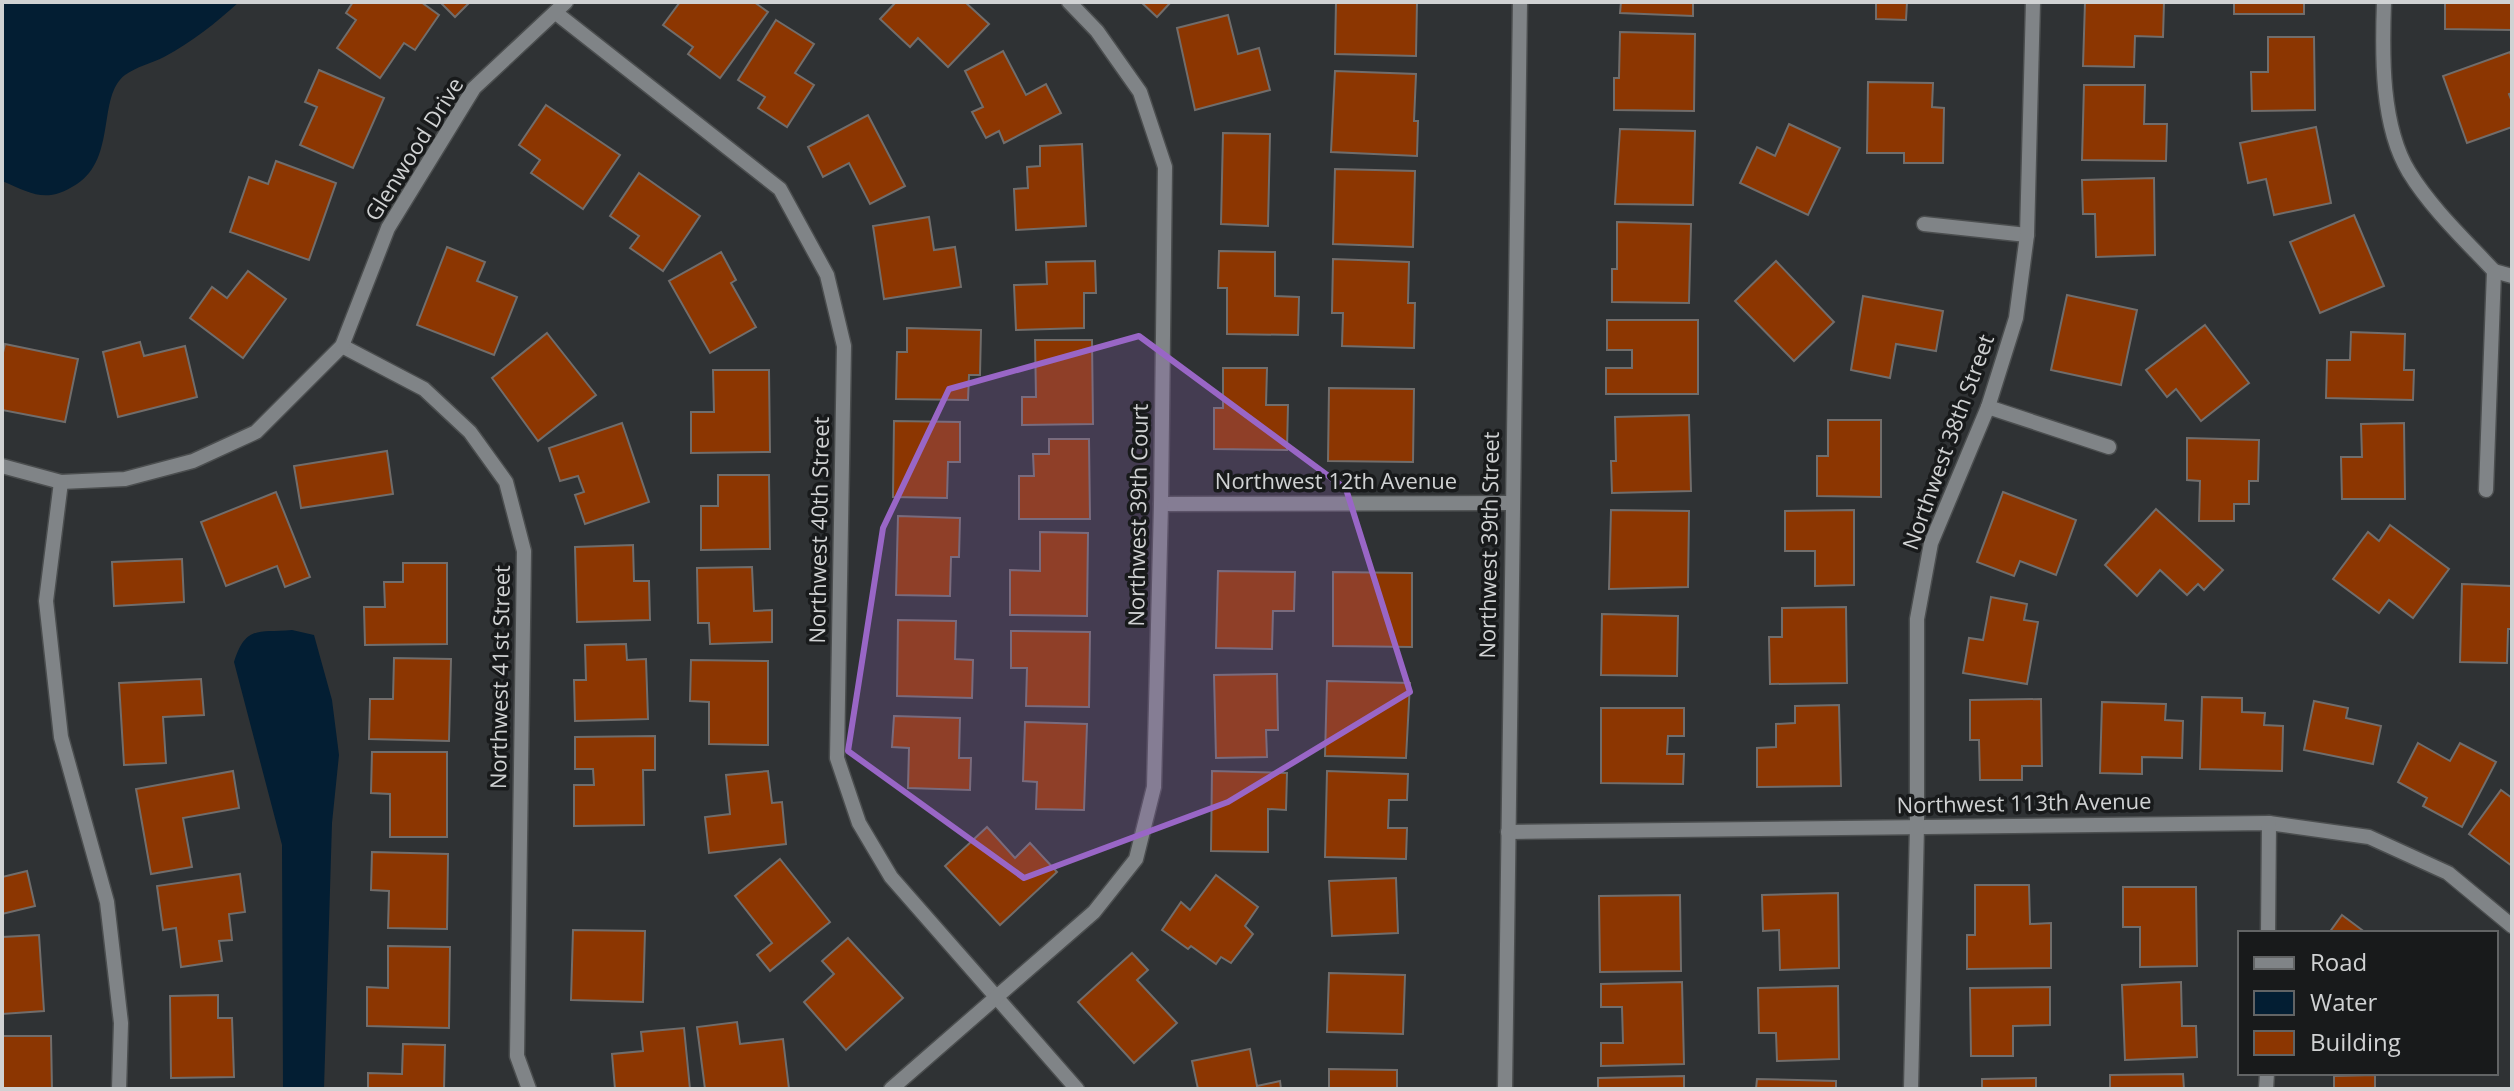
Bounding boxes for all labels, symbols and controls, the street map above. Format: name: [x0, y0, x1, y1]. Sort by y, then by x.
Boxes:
street label: Glenwood Drive: [357, 71, 469, 226]
street label: Northwest 38th Street: [1894, 330, 2000, 554]
street label: Northwest 39th Court: [1120, 403, 1154, 627]
street label: Northwest 40th Street: [801, 416, 835, 644]
street label: Northwest 39th Street: [1471, 431, 1505, 659]
street label: Northwest 12th Avenue: [1215, 465, 1457, 495]
street label: Northwest 41st Street: [482, 564, 516, 789]
street label: Northwest 113th Avenue: [1896, 785, 2152, 819]
legend: [2238, 931, 2498, 1075]
text: Road: [2310, 945, 2367, 978]
text: Water: [2310, 985, 2378, 1018]
text: Building: [2310, 1025, 2401, 1058]

